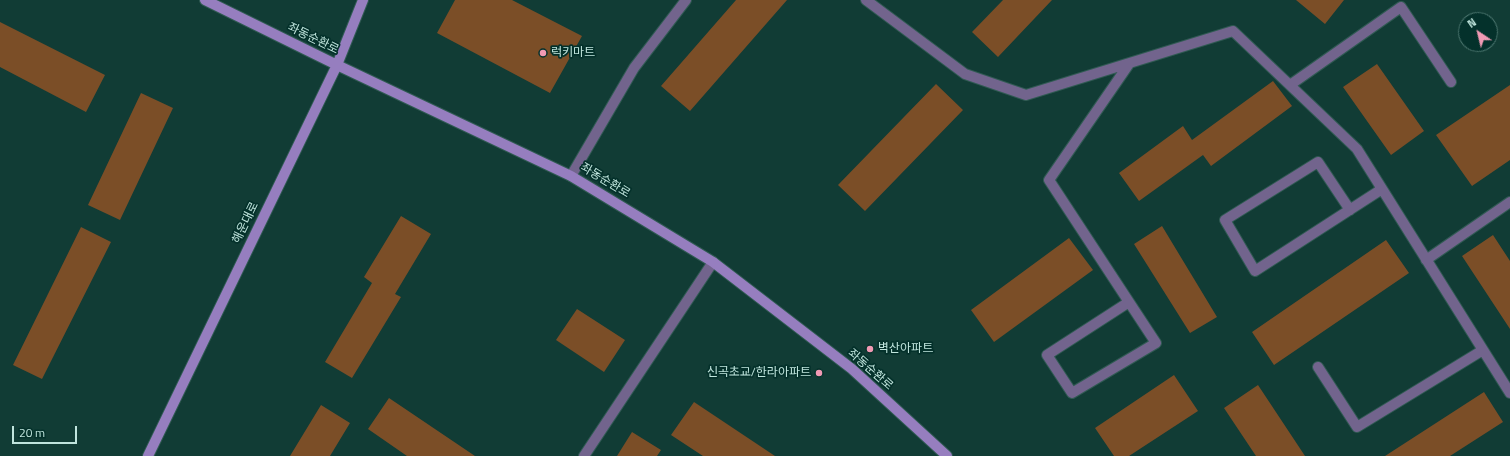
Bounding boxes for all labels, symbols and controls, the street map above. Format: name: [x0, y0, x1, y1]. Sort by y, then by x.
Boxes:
north arrow: [1458, 12, 1498, 52]
text: N: [1464, 14, 1479, 32]
street label: 좌동순환로: [285, 20, 341, 58]
place label: 럭키마트: [551, 46, 595, 60]
marker: 럭키마트: [538, 48, 548, 58]
street label: 좌동순환로: [578, 161, 632, 201]
street label: 해운대로: [230, 200, 262, 246]
place label: 벽산아파트: [878, 342, 933, 356]
marker: 벽산아파트: [865, 344, 875, 354]
street label: 좌동순환로: [844, 346, 896, 394]
place label: 신곡초교/한라아파트: [707, 366, 811, 380]
marker: 신곡초교/한라아파트: [814, 368, 824, 378]
scale bar: [14, 418, 79, 444]
text: 20 m: [19, 423, 45, 442]

